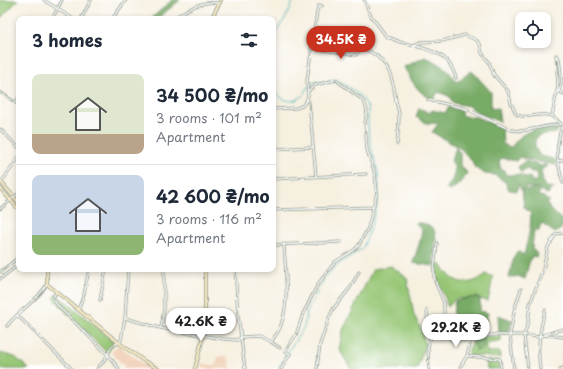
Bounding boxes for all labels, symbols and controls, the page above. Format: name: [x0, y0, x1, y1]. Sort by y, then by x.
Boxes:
map controls: [515, 12, 551, 48]
button: locate: [515, 12, 551, 48]
pin: 34.5K ₴: [304, 26, 378, 60]
text: 3 homes: [32, 27, 102, 53]
icon: filters: [238, 29, 260, 51]
text: 34.5K ₴: [315, 29, 367, 48]
text: 34 500 ₴/mo: [156, 82, 268, 108]
icon: home: [64, 90, 112, 138]
text: 3 rooms · 101 m²: [156, 108, 262, 127]
text: Apartment: [156, 127, 225, 146]
text: 42 600 ₴/mo: [156, 183, 270, 209]
icon: home: [64, 191, 112, 239]
text: 3 rooms · 116 m²: [156, 209, 262, 228]
text: Apartment: [156, 228, 225, 247]
pin: 42.6K ₴: [164, 308, 238, 342]
text: 42.6K ₴: [175, 311, 227, 330]
pin: 29.2K ₴: [419, 314, 493, 348]
text: 29.2K ₴: [431, 317, 481, 336]

